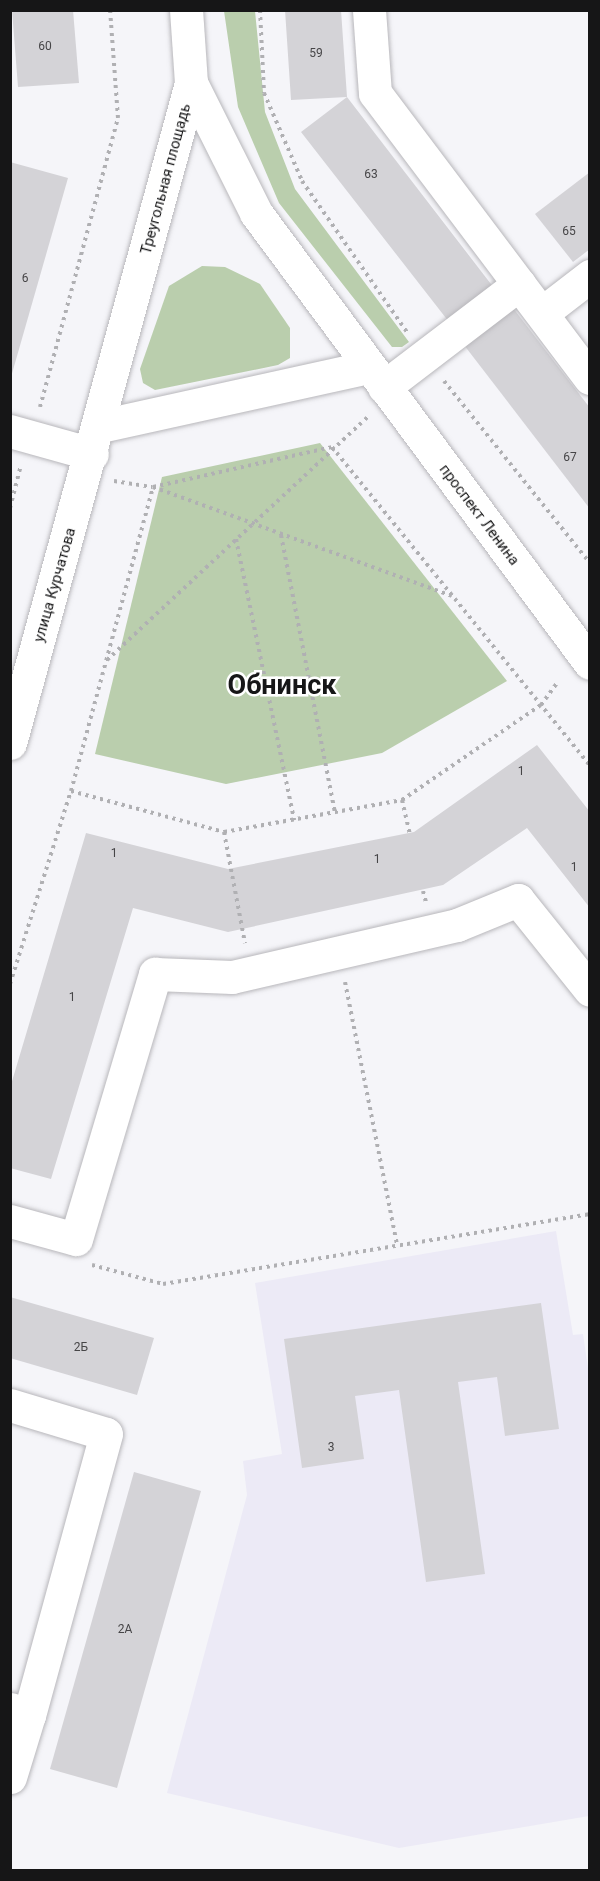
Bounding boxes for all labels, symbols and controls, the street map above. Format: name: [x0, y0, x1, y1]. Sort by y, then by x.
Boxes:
house number: 60: [38, 40, 52, 54]
house number: 59: [309, 47, 323, 61]
street label: Треугольная площадь: [137, 102, 195, 256]
house number: 63: [364, 168, 378, 182]
house number: 65: [562, 225, 576, 239]
house number: 6: [22, 272, 28, 286]
house number: 67: [563, 451, 577, 465]
street label: проспект Ленина: [435, 461, 523, 569]
street label: улица Курчатова: [30, 526, 80, 644]
district label: Обнинск: [228, 670, 336, 702]
house number: 1: [518, 765, 524, 779]
house number: 1: [111, 847, 117, 861]
house number: 1: [374, 853, 380, 867]
house number: 1: [571, 861, 577, 875]
house number: 1: [69, 991, 75, 1005]
house number: 2Б: [74, 1341, 88, 1355]
house number: 3: [328, 1441, 334, 1455]
house number: 2А: [118, 1623, 132, 1637]

